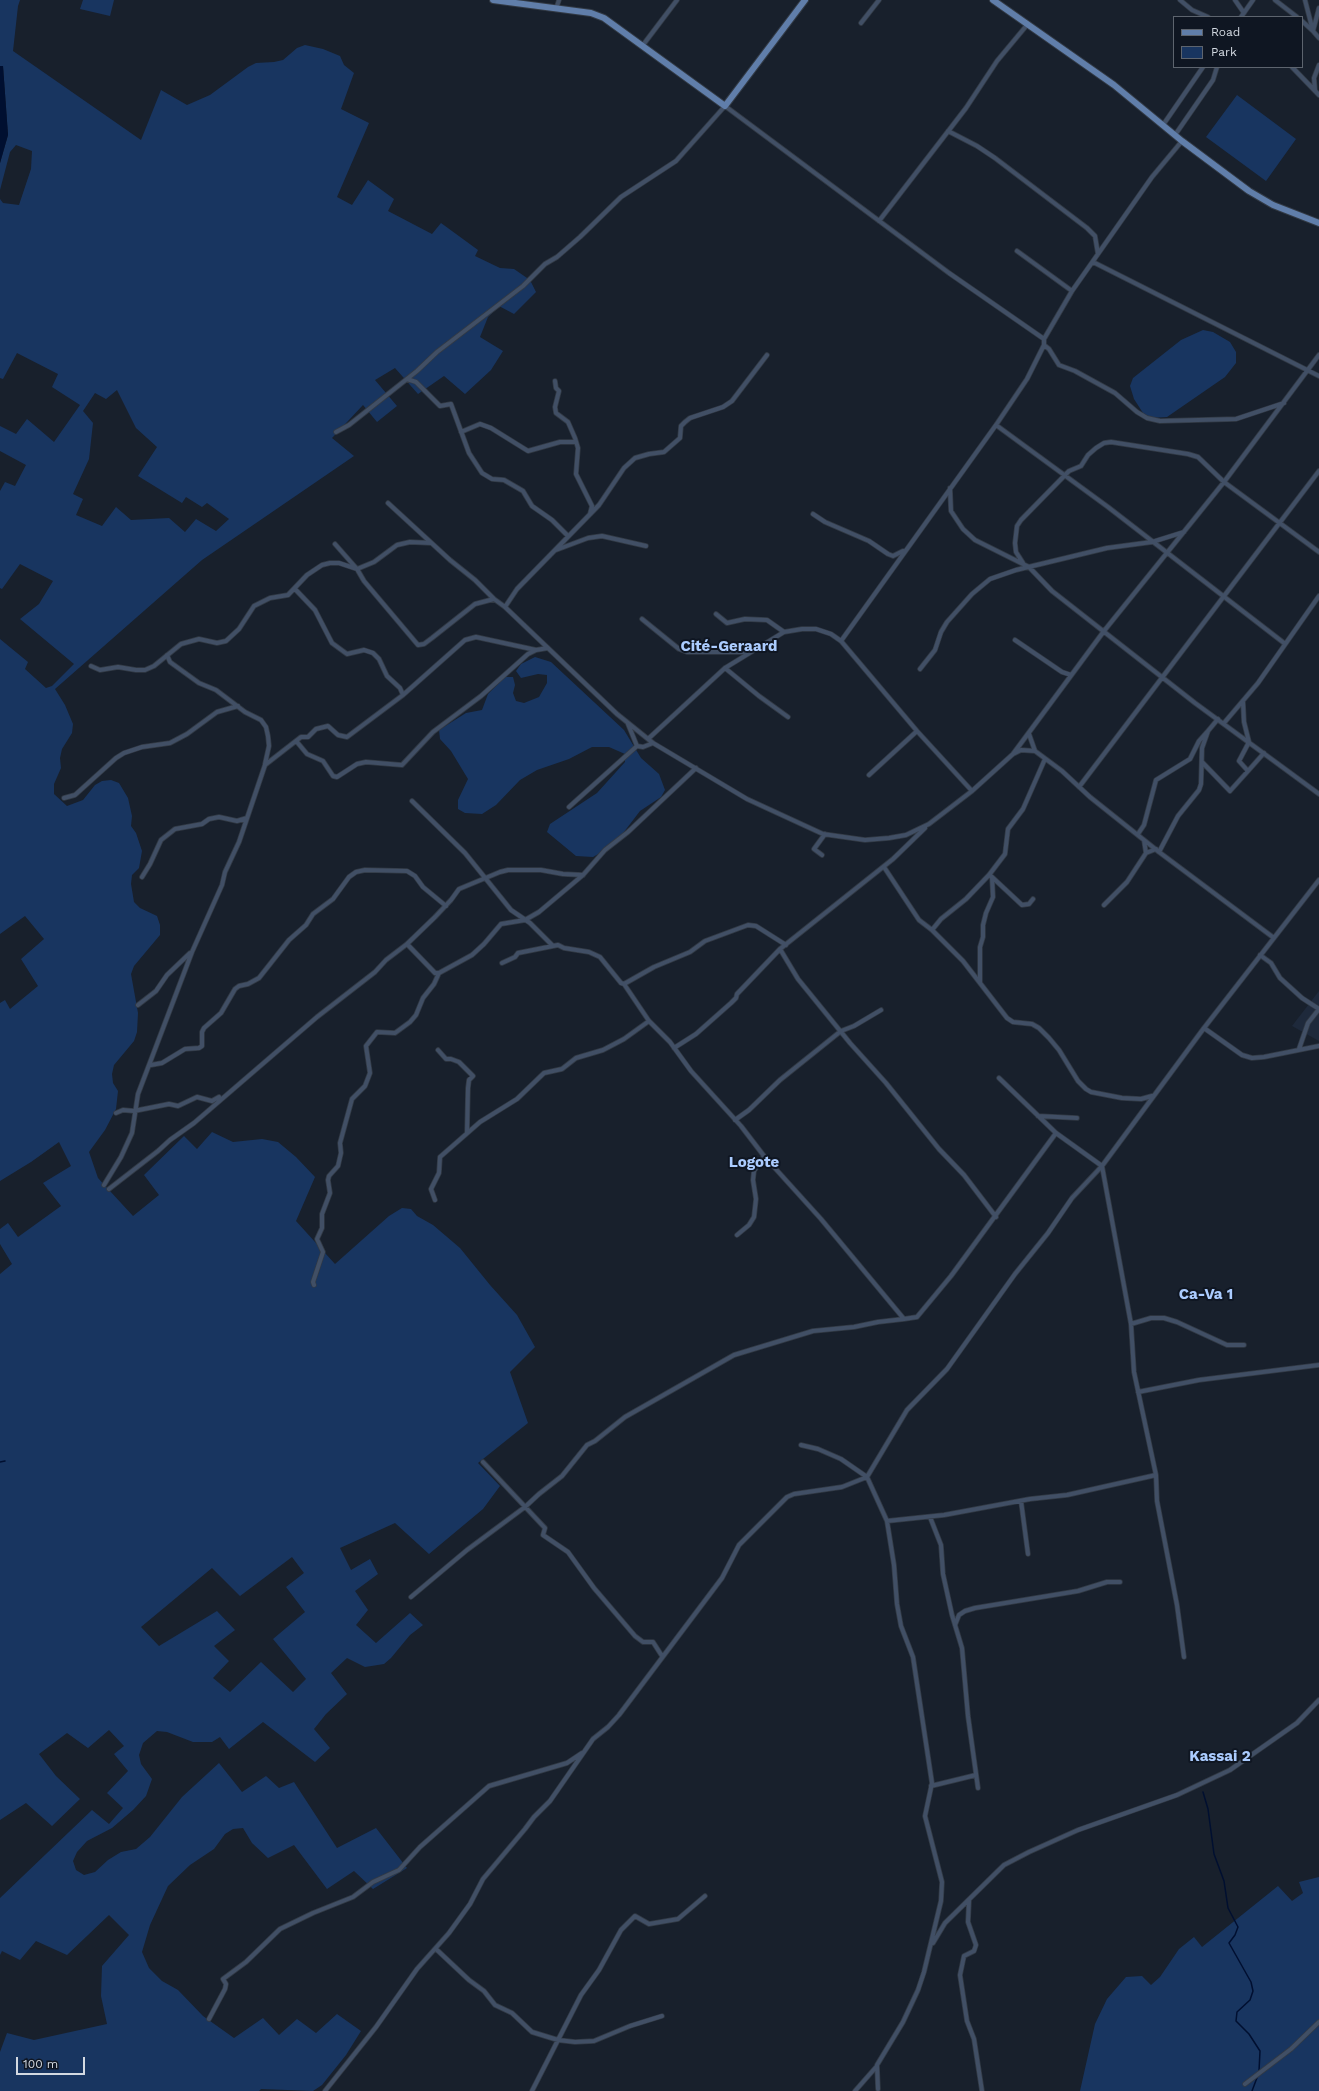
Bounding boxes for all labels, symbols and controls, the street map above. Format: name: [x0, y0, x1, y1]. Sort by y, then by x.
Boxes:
legend: [1173, 16, 1303, 68]
text: Road: [1211, 25, 1240, 39]
text: Park: [1211, 45, 1237, 59]
district label: Cité-Geraard: [680, 638, 778, 656]
district label: Logote: [729, 1154, 779, 1172]
district label: Ca-Va 1: [1179, 1286, 1233, 1304]
district label: Kassai 2: [1189, 1748, 1251, 1766]
scale bar: [18, 2049, 87, 2075]
text: 100 m: [23, 2057, 58, 2071]

